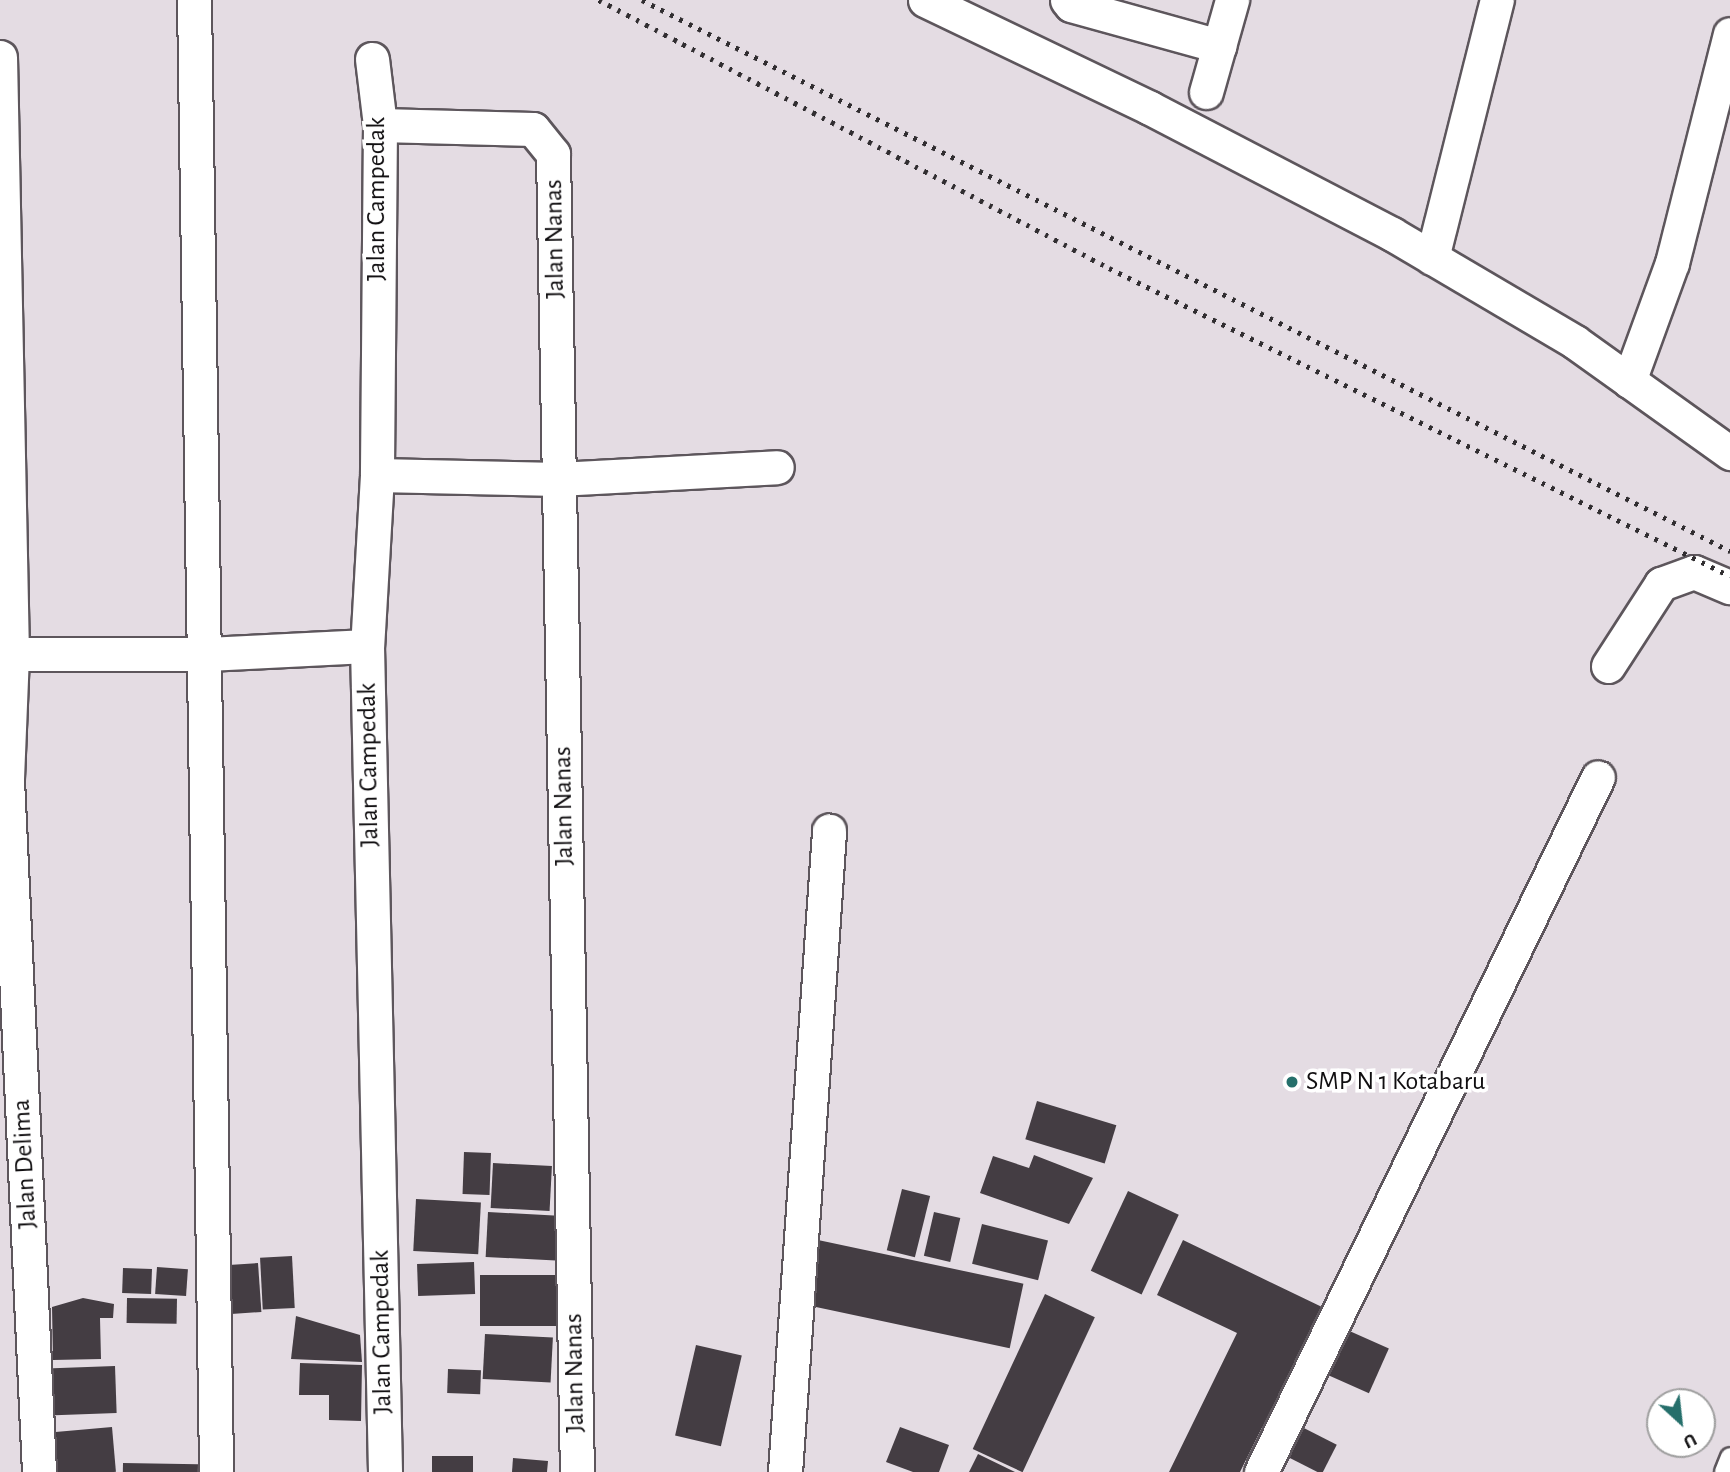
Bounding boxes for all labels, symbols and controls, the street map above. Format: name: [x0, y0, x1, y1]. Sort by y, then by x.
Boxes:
street label: Jalan Campedak: [361, 117, 393, 281]
street label: Jalan Nanas: [538, 179, 572, 299]
street label: Jalan Campedak: [352, 683, 386, 847]
street label: Jalan Nanas: [547, 746, 581, 866]
place label: SMP N 1 Kotabaru: [1306, 1066, 1485, 1098]
marker: SMP N 1 Kotabaru: [1284, 1074, 1300, 1090]
street label: Jalan Delima: [6, 1098, 44, 1230]
street label: Jalan Campedak: [365, 1250, 399, 1414]
street label: Jalan Nanas: [558, 1313, 592, 1433]
north arrow: [1646, 1388, 1716, 1458]
text: U: [1680, 1429, 1700, 1452]

